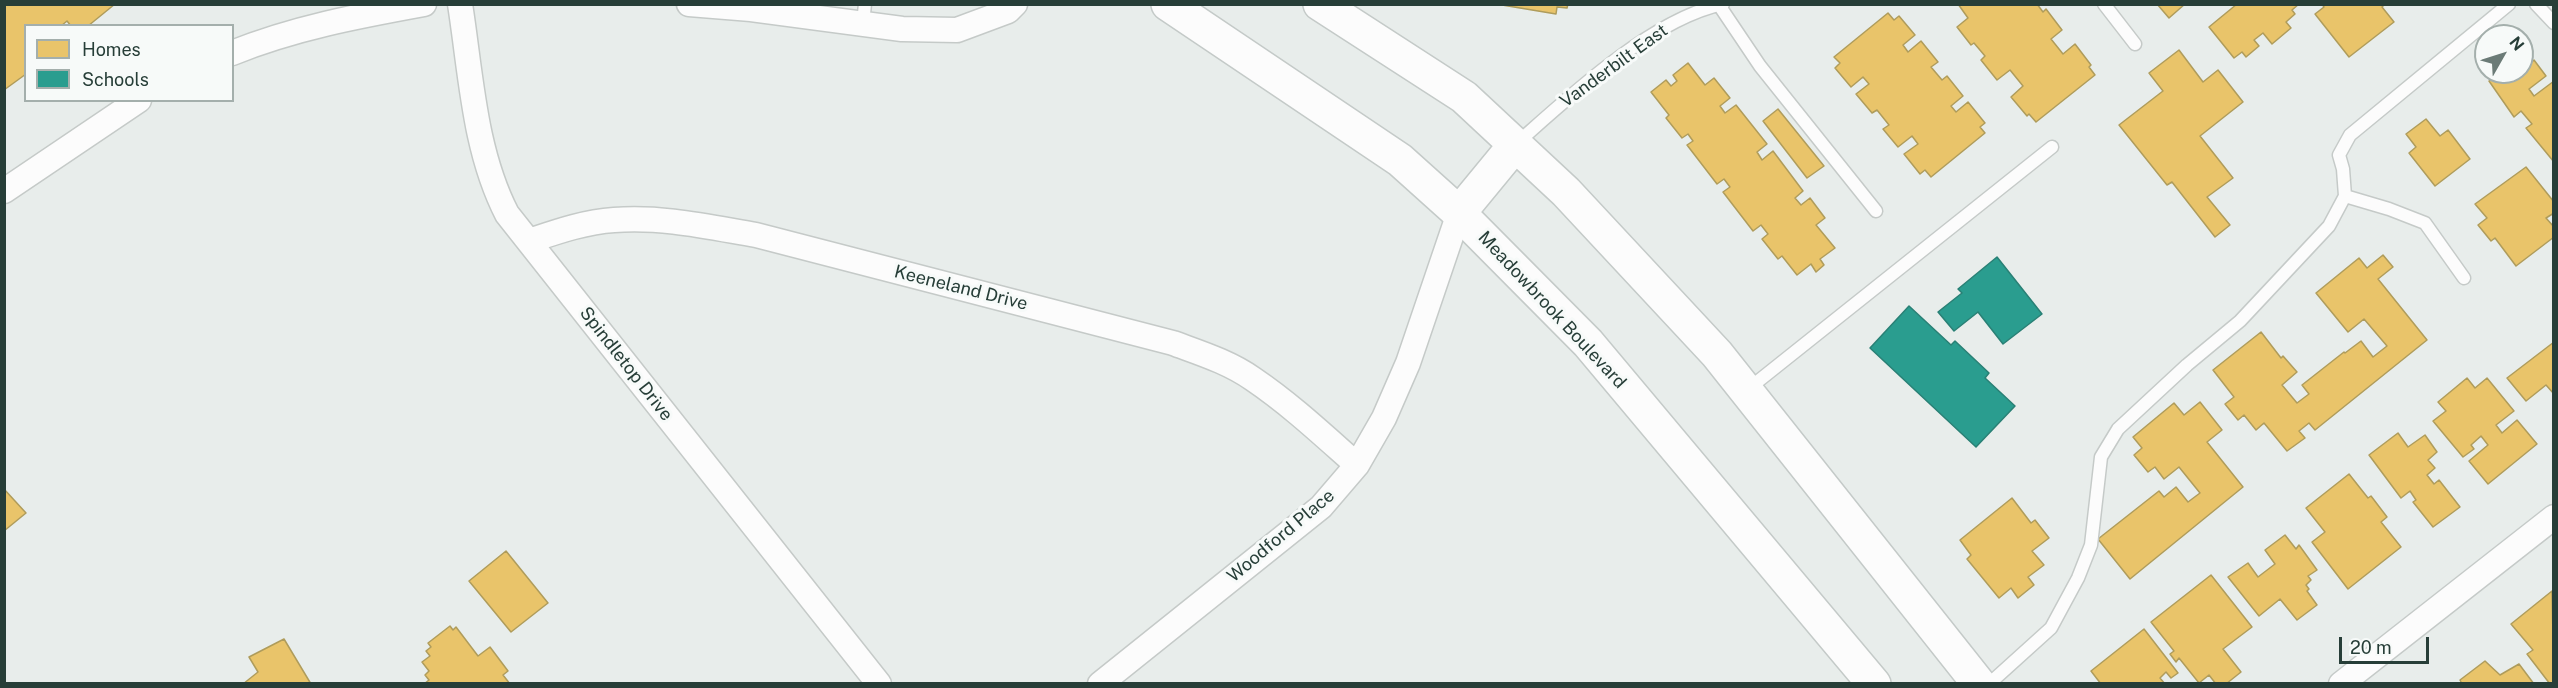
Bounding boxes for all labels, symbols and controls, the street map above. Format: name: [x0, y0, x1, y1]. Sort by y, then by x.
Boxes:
street label: Vanderbilt East: [1556, 20, 1672, 112]
legend: [24, 24, 234, 102]
north arrow: [2474, 24, 2534, 84]
text: N: [2505, 33, 2528, 54]
text: Homes: [82, 39, 141, 60]
text: Schools: [82, 69, 149, 90]
street label: Meadowbrook Boulevard: [1473, 227, 1631, 393]
street label: Keeneland Drive: [892, 261, 1030, 315]
street label: Spindletop Drive: [575, 303, 677, 425]
street label: Woodford Place: [1223, 485, 1339, 587]
scale bar: [2342, 625, 2432, 663]
text: 20 m: [2350, 637, 2392, 658]

